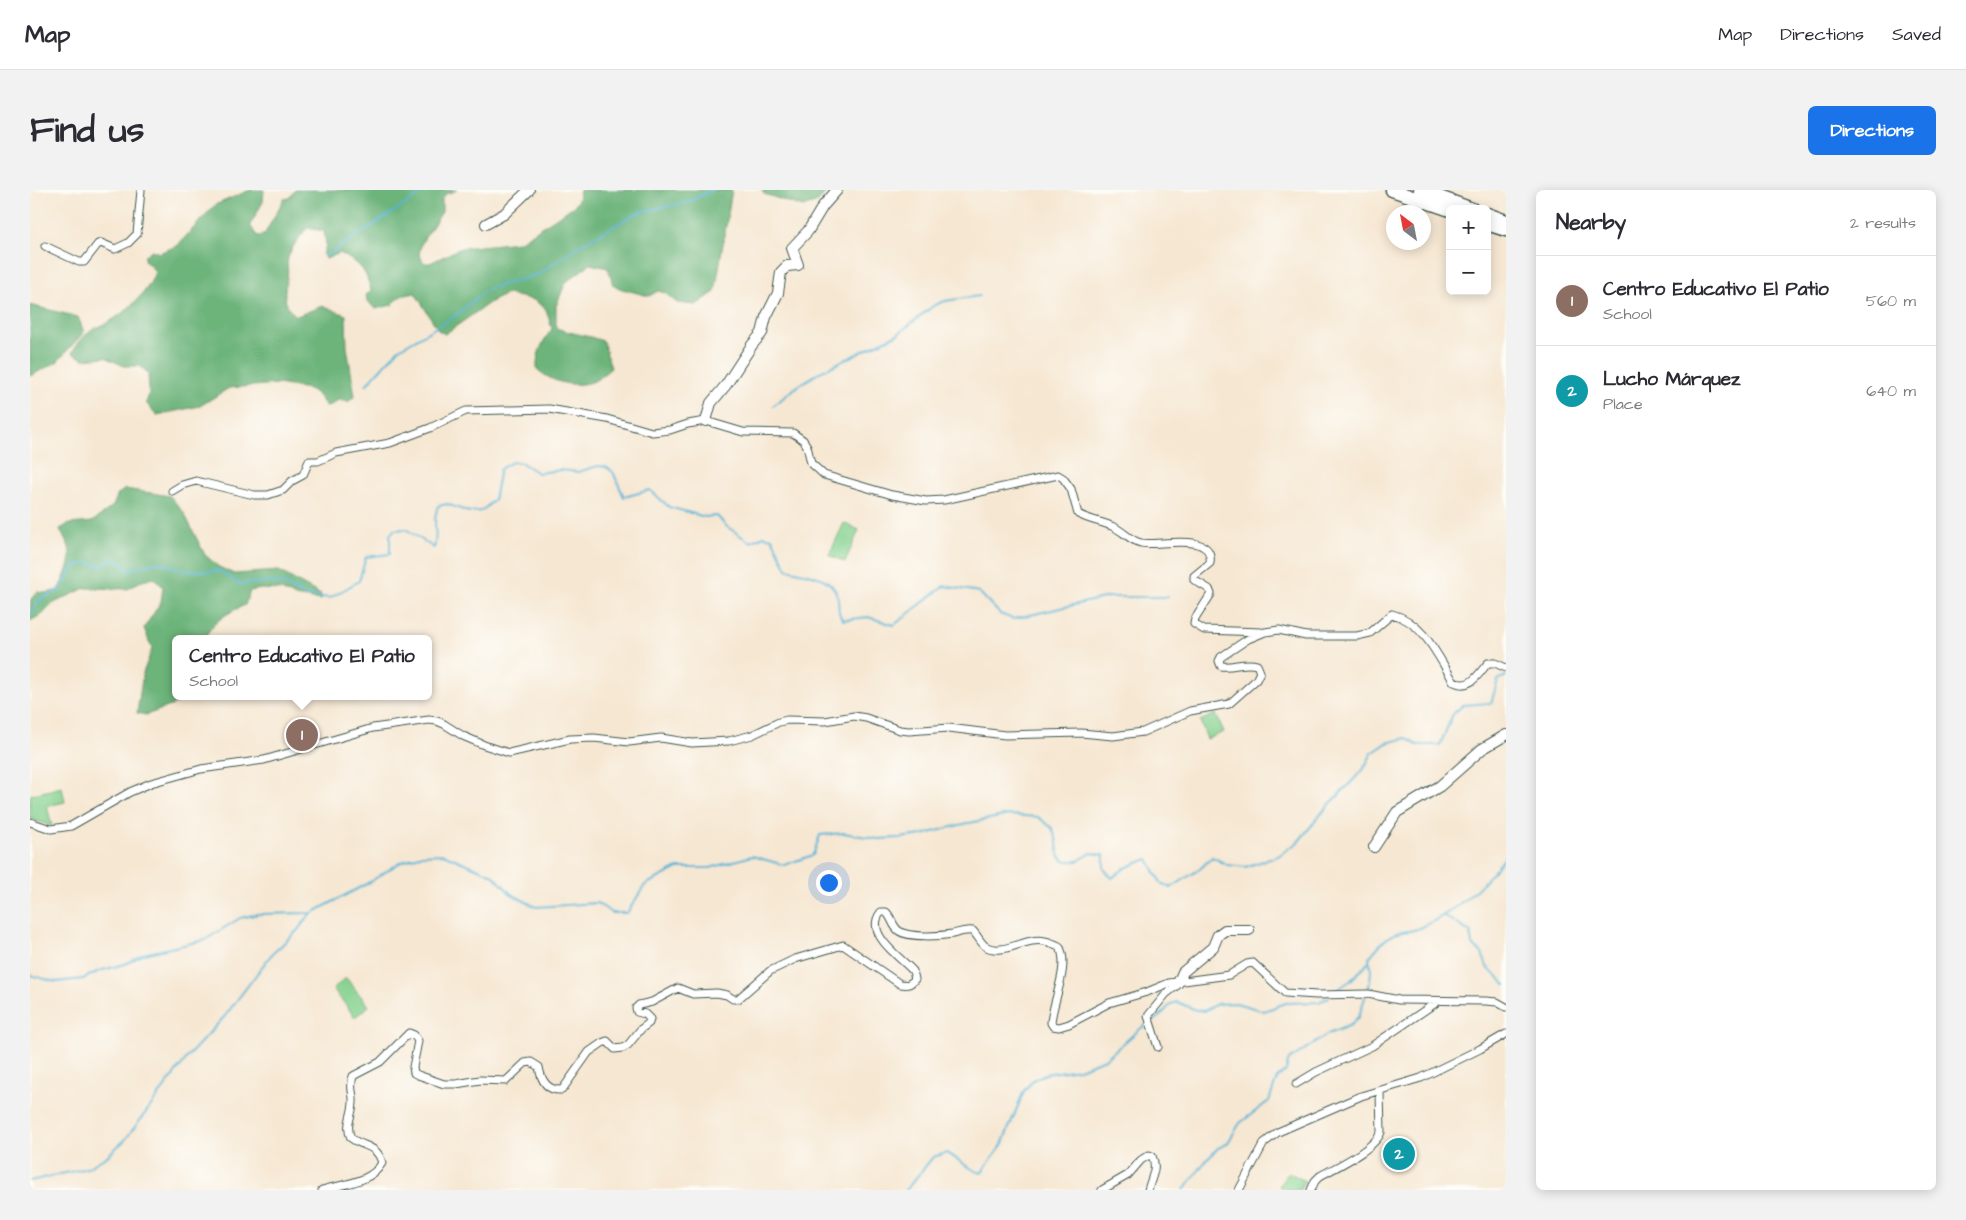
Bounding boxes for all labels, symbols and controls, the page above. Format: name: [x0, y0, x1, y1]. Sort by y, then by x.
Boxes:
text: Map: [25, 18, 70, 52]
text: Map: [1718, 22, 1752, 47]
text: Directions: [1780, 22, 1864, 47]
text: Saved: [1892, 22, 1941, 47]
text: Find us: [30, 106, 144, 155]
button: Directions: [1808, 106, 1936, 155]
north arrow: [1386, 205, 1431, 250]
map controls: [1446, 205, 1491, 295]
button: +: [1446, 205, 1491, 250]
text: Nearby: [1556, 208, 1626, 237]
text: 2 results: [1850, 212, 1916, 234]
button: −: [1446, 250, 1491, 295]
text: Centro Educativo El Patio: [1603, 276, 1829, 303]
text: 1: [1571, 290, 1573, 312]
text: 560 m: [1866, 290, 1916, 312]
text: School: [1603, 303, 1652, 325]
text: Lucho Márquez: [1603, 366, 1741, 393]
text: 2: [1567, 380, 1577, 402]
text: 640 m: [1866, 380, 1916, 402]
text: Place: [1603, 393, 1643, 415]
popup: [172, 635, 432, 700]
text: Centro Educativo El Patio: [189, 643, 415, 670]
text: School: [189, 670, 238, 692]
pin: 1: [286, 716, 318, 754]
your location: [816, 870, 842, 896]
pin: 2: [1383, 1135, 1415, 1173]

